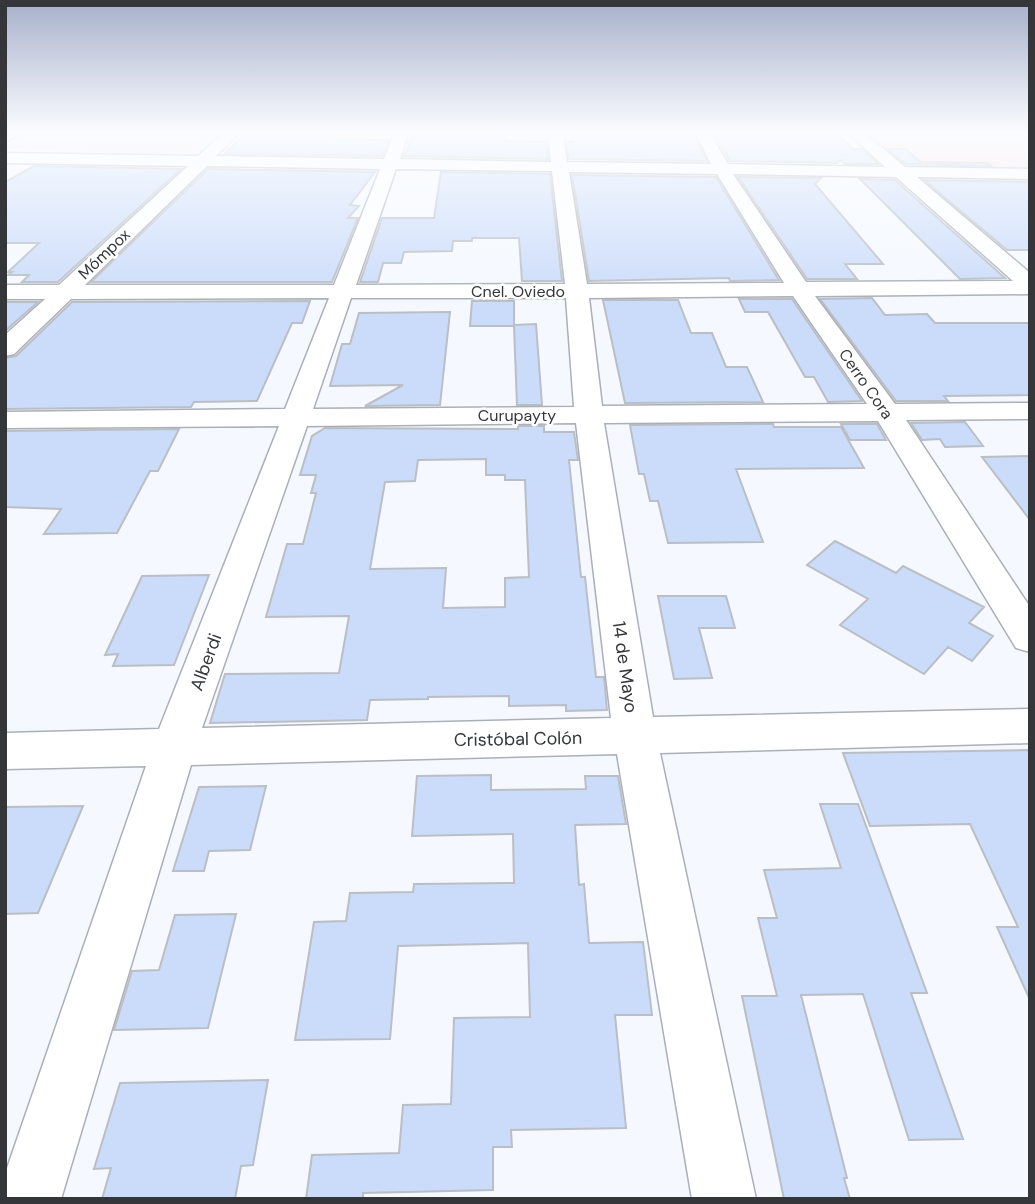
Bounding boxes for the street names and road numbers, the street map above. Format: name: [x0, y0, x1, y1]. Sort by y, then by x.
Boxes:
street label: Mómpox: [74, 224, 134, 284]
street label: Cnel. Oviedo: [471, 281, 565, 302]
street label: Cerro Cora: [834, 345, 898, 423]
street label: Curupayty: [478, 405, 556, 426]
street label: 14 de Mayo: [607, 620, 643, 714]
street label: Alberdi: [185, 630, 227, 694]
street label: Cristóbal Colón: [454, 726, 582, 752]

